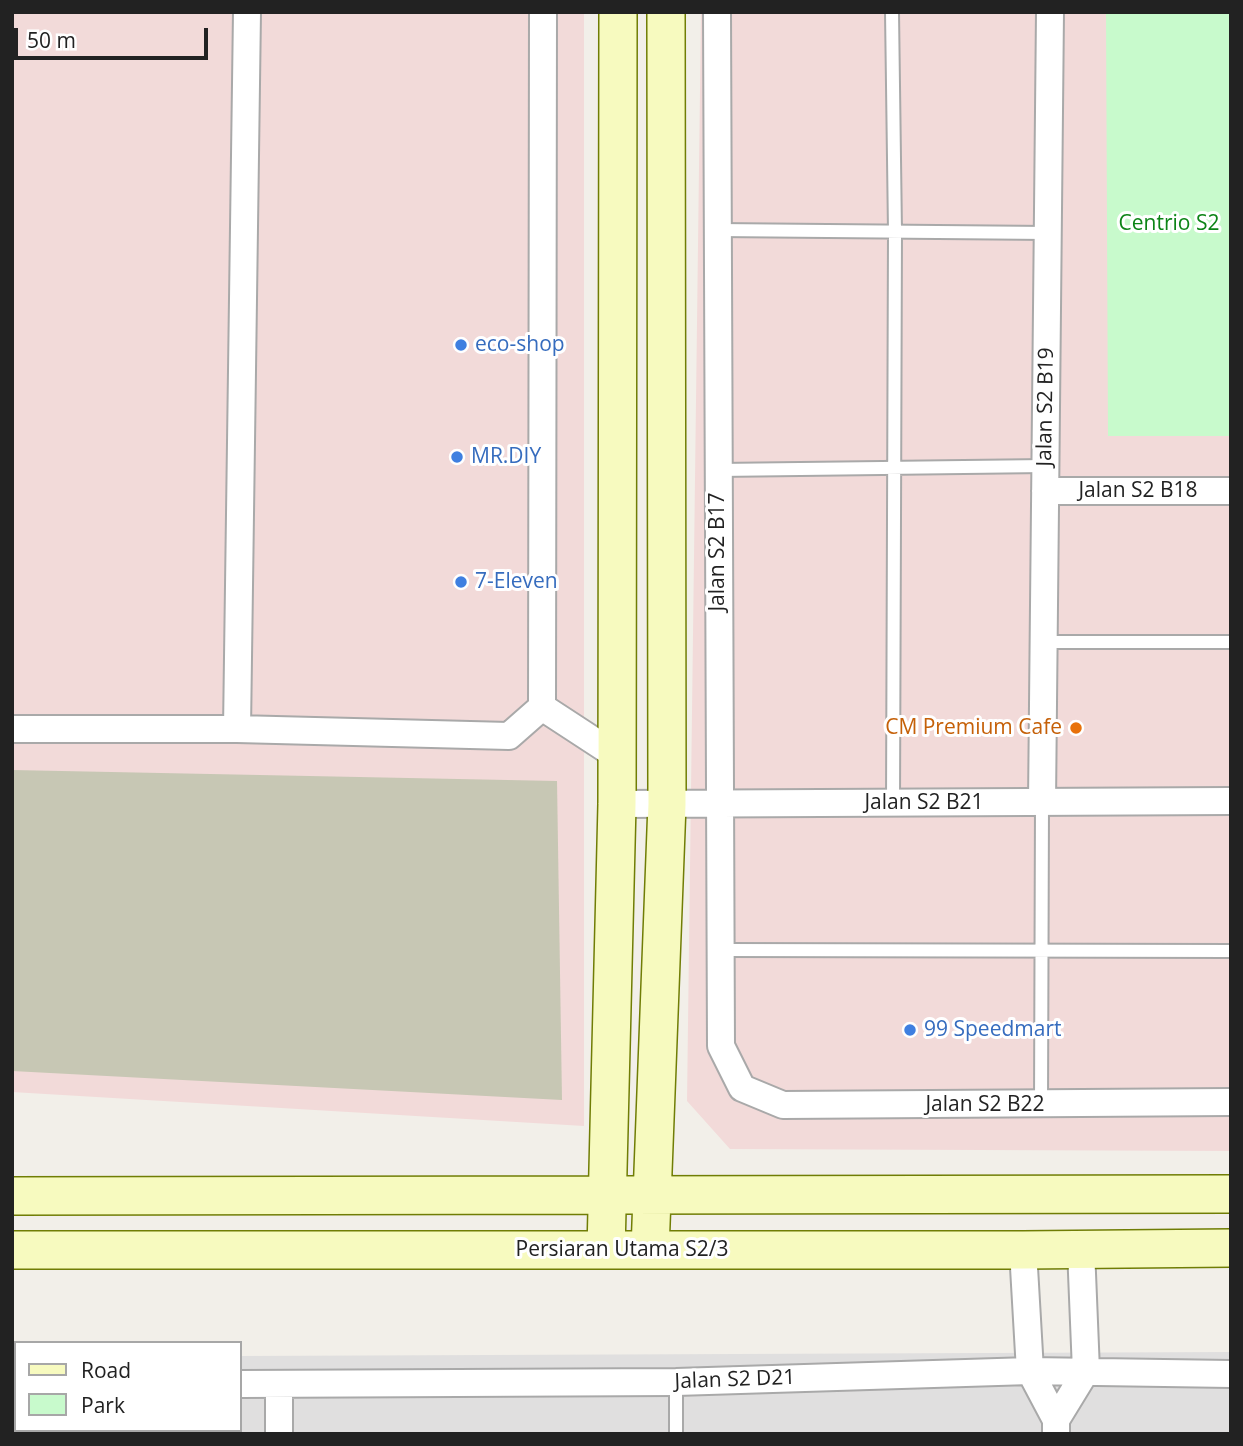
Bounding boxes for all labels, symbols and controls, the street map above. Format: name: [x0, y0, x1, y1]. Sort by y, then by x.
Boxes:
scale bar: [18, 14, 212, 58]
text: 50 m: [27, 26, 76, 54]
park label: Centrio S2: [1119, 211, 1219, 237]
place label: eco-shop: [475, 332, 565, 358]
marker: eco-shop: [453, 337, 469, 353]
street label: Jalan S2 B19: [1032, 347, 1060, 467]
place label: MR.DIY: [471, 444, 541, 470]
marker: MR.DIY: [449, 449, 465, 465]
street label: Jalan S2 B18: [1078, 478, 1198, 504]
street label: Jalan S2 B17: [705, 492, 731, 612]
place label: 7-Eleven: [475, 569, 558, 595]
marker: 7-Eleven: [453, 574, 469, 590]
place label: CM Premium Cafe: [885, 715, 1062, 741]
marker: CM Premium Cafe: [1068, 720, 1084, 736]
street label: Jalan S2 B21: [864, 790, 984, 816]
place label: 99 Speedmart: [924, 1017, 1061, 1043]
marker: 99 Speedmart: [902, 1022, 918, 1038]
street label: Jalan S2 B22: [925, 1092, 1045, 1118]
street label: Persiaran Utama S2/3: [516, 1237, 728, 1263]
legend: [14, 1341, 242, 1432]
text: Road: [81, 1356, 131, 1384]
street label: Jalan S2 D21: [674, 1365, 796, 1395]
text: Park: [81, 1391, 125, 1419]

